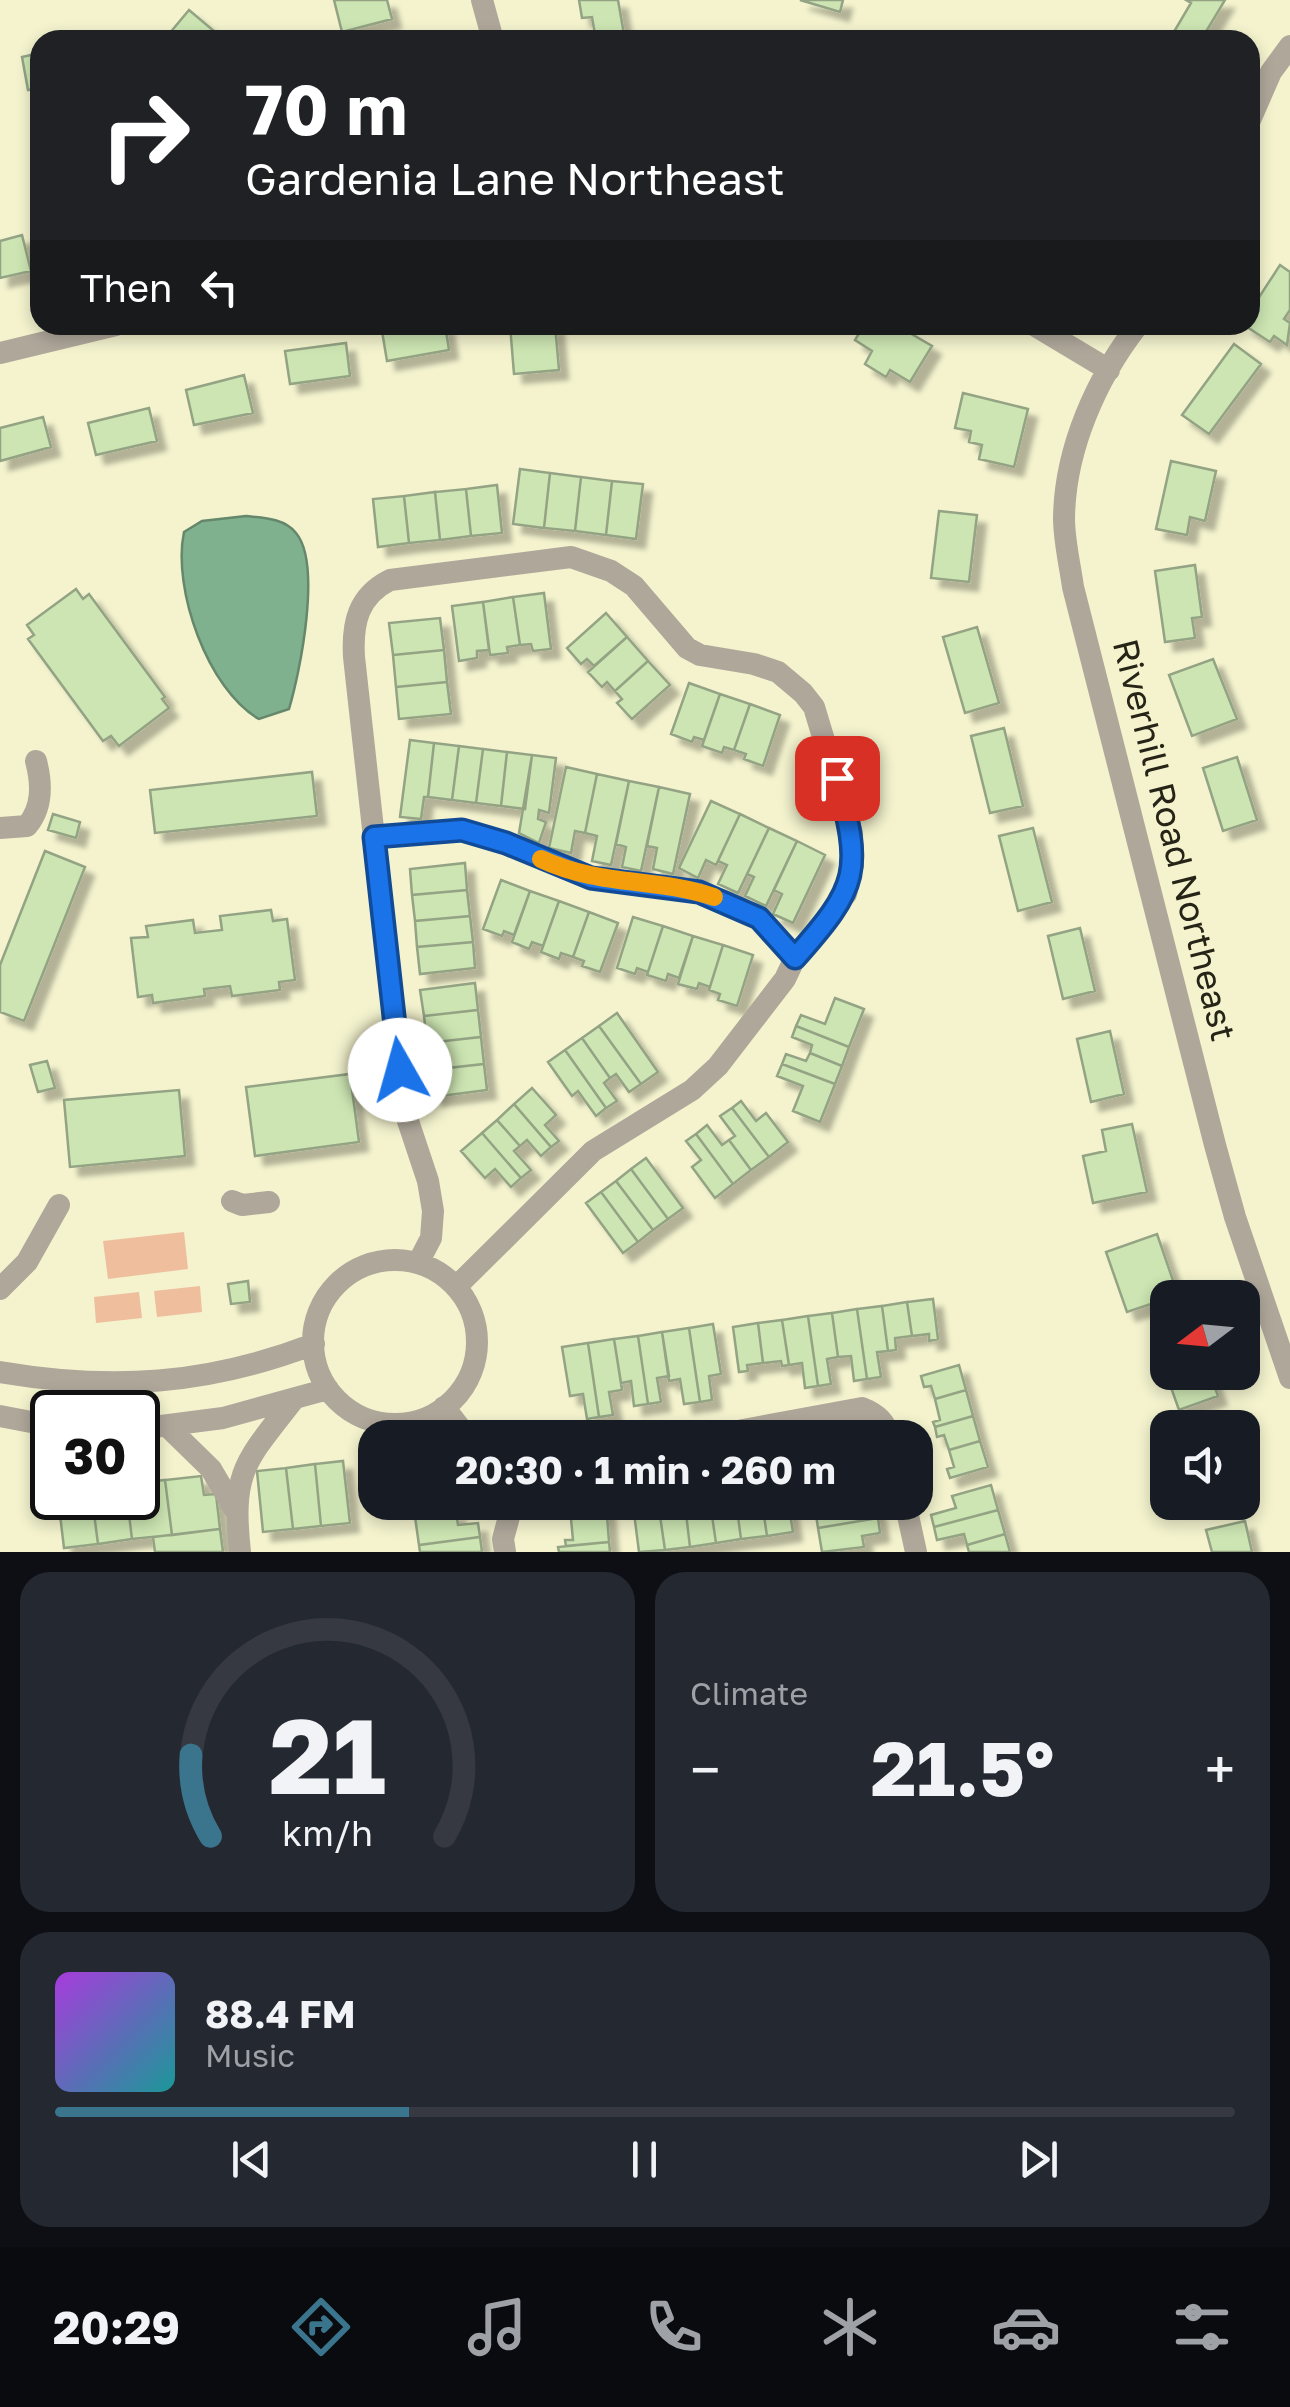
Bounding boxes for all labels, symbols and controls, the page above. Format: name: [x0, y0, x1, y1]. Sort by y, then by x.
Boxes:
text: 70 m: [245, 66, 407, 150]
icon: right: [80, 70, 210, 200]
text: Gardenia Lane Northeast: [245, 151, 785, 205]
icon: left: [192, 260, 247, 315]
text: Then: [80, 265, 172, 310]
street label: Riverhill Road Northeast: [1105, 634, 1245, 1045]
pin: [795, 736, 880, 821]
icon: arrive: [810, 751, 865, 806]
position arrow: [348, 1018, 452, 1122]
north arrow: [1150, 1280, 1260, 1390]
map controls: [1150, 1280, 1260, 1520]
speed limit sign: 30: [30, 1390, 160, 1520]
button: sound: [1150, 1410, 1260, 1520]
text: 20:30 · 1 min · 260 m: [455, 1447, 836, 1492]
text: Climate: [690, 1674, 808, 1712]
text: 21: [269, 1692, 386, 1817]
text: 21.5°: [871, 1722, 1054, 1813]
text: −: [690, 1736, 720, 1802]
text: +: [1205, 1736, 1235, 1802]
text: km/h: [282, 1811, 373, 1854]
text: 88.4 FM: [205, 1991, 355, 2036]
text: Music: [205, 2036, 295, 2074]
icon: previous: [224, 2132, 279, 2187]
icon: pause: [617, 2132, 672, 2187]
icon: next: [1011, 2132, 1066, 2187]
icon: directions: [286, 2292, 356, 2362]
icon: music: [462, 2292, 532, 2362]
icon: phone: [639, 2292, 709, 2362]
icon: climate: [815, 2292, 885, 2362]
icon: car: [991, 2292, 1061, 2362]
icon: filters: [1167, 2292, 1237, 2362]
text: 20:29: [53, 2300, 180, 2354]

